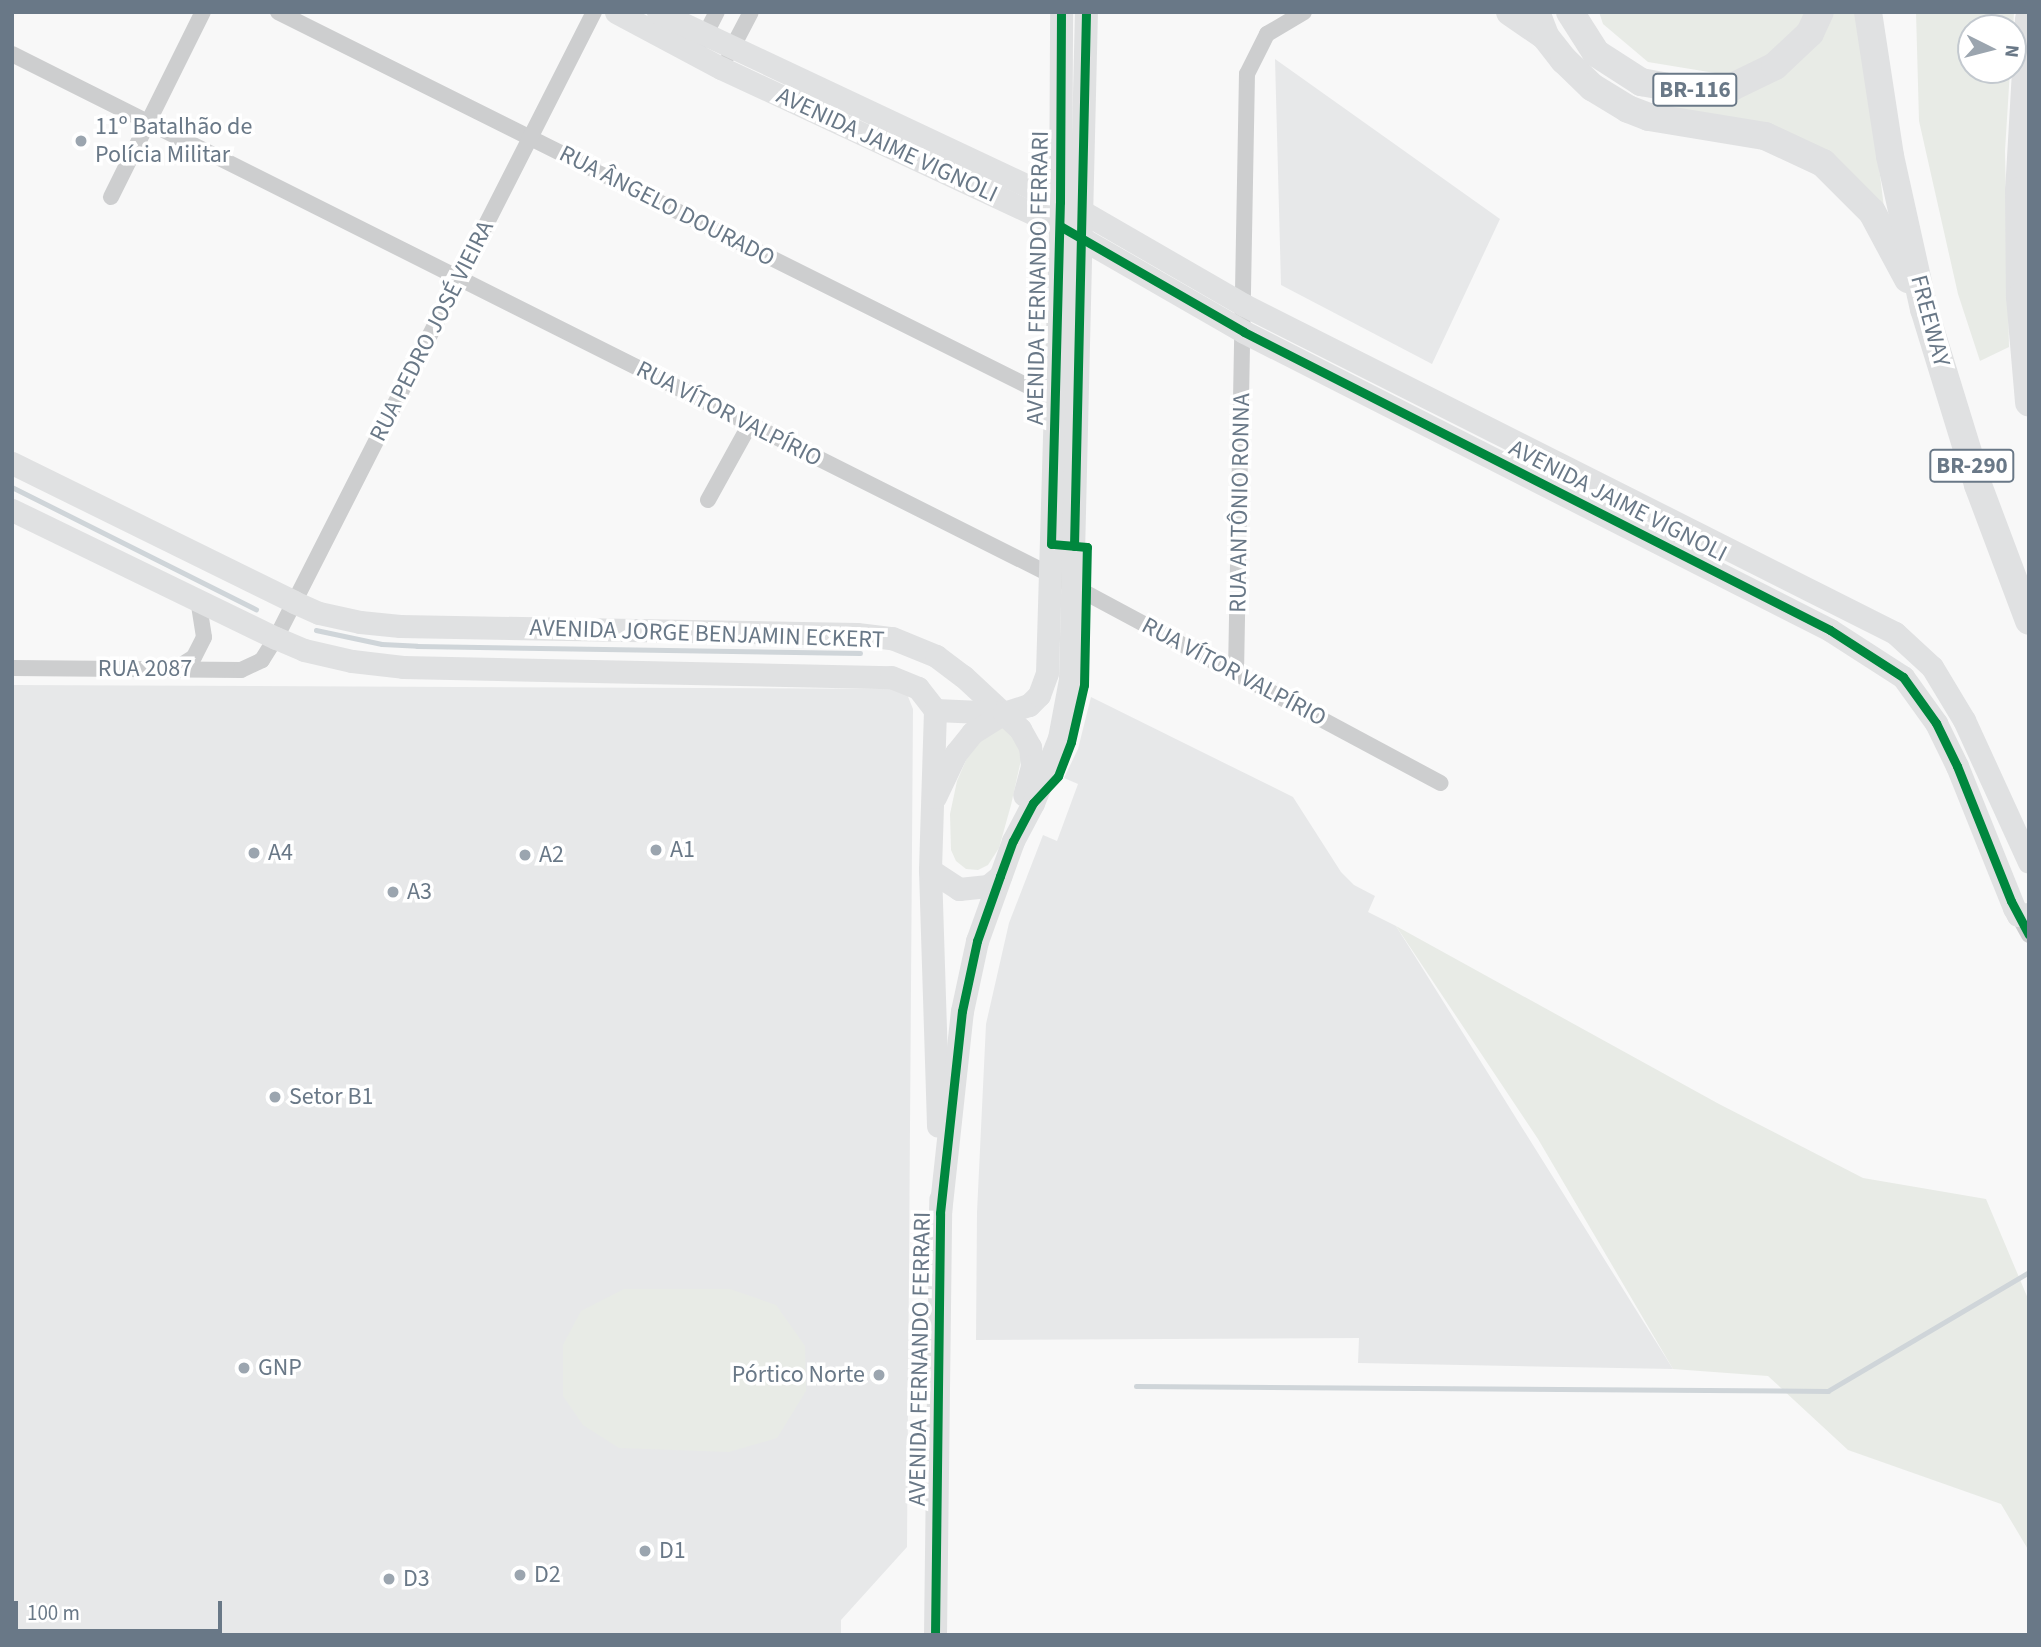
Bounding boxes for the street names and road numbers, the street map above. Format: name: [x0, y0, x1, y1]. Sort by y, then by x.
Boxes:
road number: BR-116: [1651, 71, 1739, 110]
street label: AVENIDA JAIME VIGNOLI: [772, 81, 1002, 209]
street label: AVENIDA FERNANDO FERRARI: [1021, 131, 1055, 425]
street label: RUA ÂNGELO DOURADO: [554, 139, 780, 273]
street label: RUA PEDRO JOSÉ VIEIRA: [364, 216, 500, 446]
street label: FREEWAY: [1904, 272, 1956, 370]
street label: RUA VÍTOR VALPÍRIO: [631, 355, 827, 473]
street label: RUA ANTÔNIO RONNA: [1224, 393, 1256, 613]
street label: AVENIDA JAIME VIGNOLI: [1504, 434, 1732, 568]
road number: BR-290: [1928, 446, 2016, 486]
street label: RUA VÍTOR VALPÍRIO: [1137, 611, 1331, 733]
street label: AVENIDA JORGE BENJAMIN ECKERT: [529, 613, 885, 655]
street label: RUA 2087: [98, 655, 192, 683]
street label: AVENIDA FERNANDO FERRARI: [903, 1212, 937, 1506]

